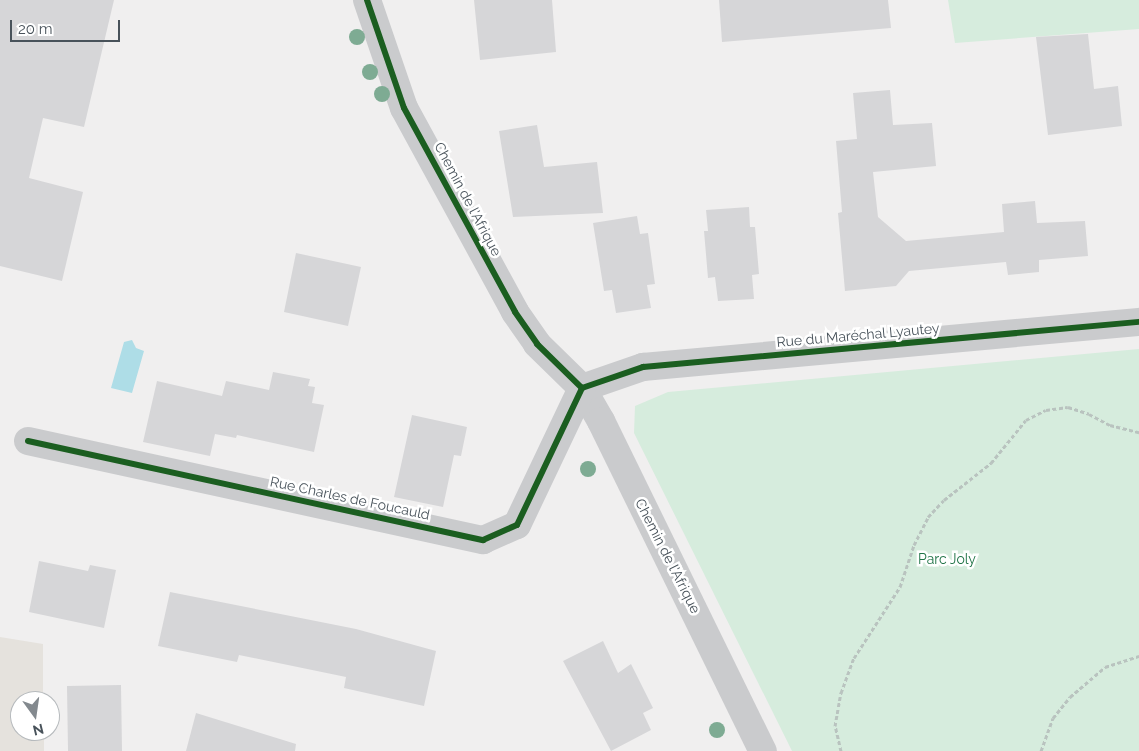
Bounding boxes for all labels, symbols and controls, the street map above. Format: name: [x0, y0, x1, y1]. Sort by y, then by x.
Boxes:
scale bar: [12, 10, 122, 42]
text: 20 m: [18, 20, 53, 38]
street label: Chemin de l'Afrique: [431, 139, 505, 259]
street label: Rue du Maréchal Lyautey: [776, 319, 940, 351]
street label: Rue Charles de Foucauld: [269, 473, 431, 523]
street label: Chemin de l'Afrique: [632, 496, 704, 616]
park label: Parc Joly: [918, 551, 976, 567]
north arrow: [10, 691, 60, 741]
text: N: [31, 721, 46, 739]

